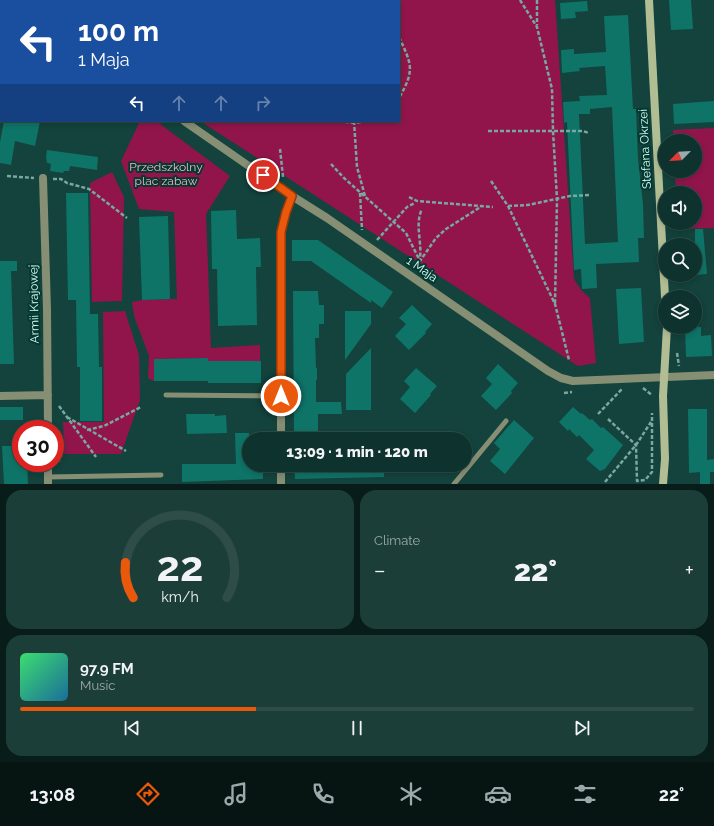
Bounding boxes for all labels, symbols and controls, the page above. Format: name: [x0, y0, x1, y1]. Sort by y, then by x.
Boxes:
text: 100 m: [78, 15, 159, 48]
icon: left: [12, 16, 64, 68]
text: 1 Maja: [78, 49, 130, 70]
icon: left: [126, 92, 148, 114]
icon: ahead: [168, 92, 190, 114]
icon: ahead: [210, 92, 232, 114]
icon: right: [252, 92, 274, 114]
street label: Stefana Okrzei: [636, 109, 654, 189]
north arrow: [658, 134, 702, 178]
map controls: [658, 134, 702, 334]
pin: [246, 158, 280, 192]
park label: Przedszkolny plac zabaw: [129, 160, 203, 188]
icon: arrive: [252, 164, 274, 186]
button: sound: [658, 186, 702, 230]
button: search: [658, 238, 702, 282]
street label: 1 Maja: [404, 253, 440, 285]
street label: Armii Krajowej: [26, 264, 42, 344]
button: layers: [658, 290, 702, 334]
position arrow: [260, 375, 302, 417]
speed limit sign: 30: [12, 420, 64, 472]
text: 13:09 · 1 min · 120 m: [286, 443, 428, 461]
text: Climate: [374, 533, 420, 548]
text: 22: [157, 541, 203, 590]
text: 22°: [514, 553, 557, 588]
text: −: [374, 557, 386, 583]
text: +: [685, 557, 694, 583]
text: km/h: [161, 588, 199, 604]
text: 97.9 FM: [80, 660, 134, 678]
text: Music: [80, 678, 115, 693]
icon: previous: [121, 717, 143, 739]
icon: pause: [346, 717, 368, 739]
icon: next: [571, 717, 593, 739]
icon: directions: [134, 780, 162, 808]
icon: music: [222, 780, 250, 808]
icon: phone: [309, 780, 337, 808]
icon: climate: [397, 780, 425, 808]
icon: car: [484, 780, 512, 808]
icon: filters: [571, 780, 599, 808]
text: 13:08: [30, 784, 75, 805]
text: 22°: [659, 784, 684, 805]

